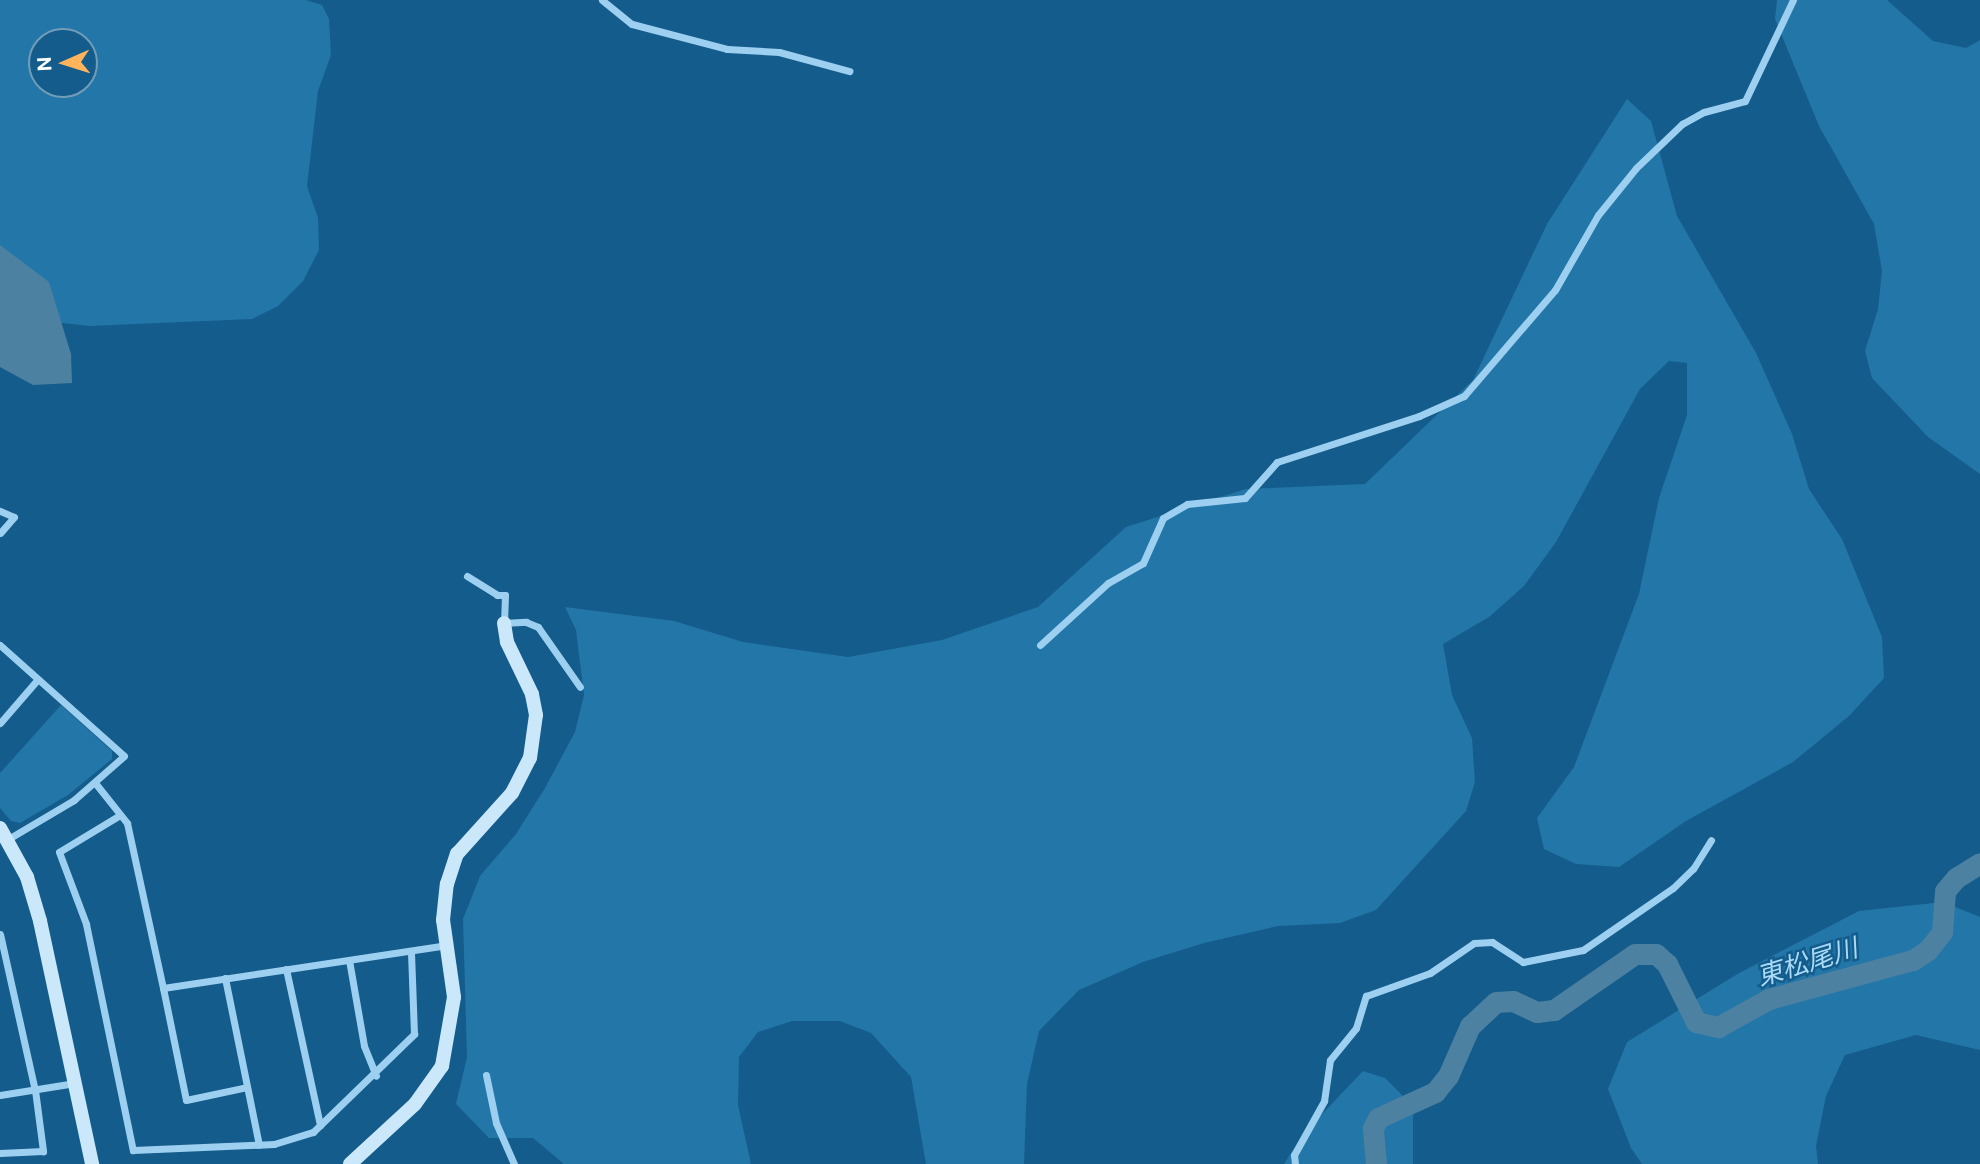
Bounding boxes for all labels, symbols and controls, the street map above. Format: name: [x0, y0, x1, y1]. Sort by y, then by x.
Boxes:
north arrow: [28, 28, 98, 98]
text: N: [33, 56, 55, 72]
water label: 東松尾川: [1753, 932, 1861, 992]

